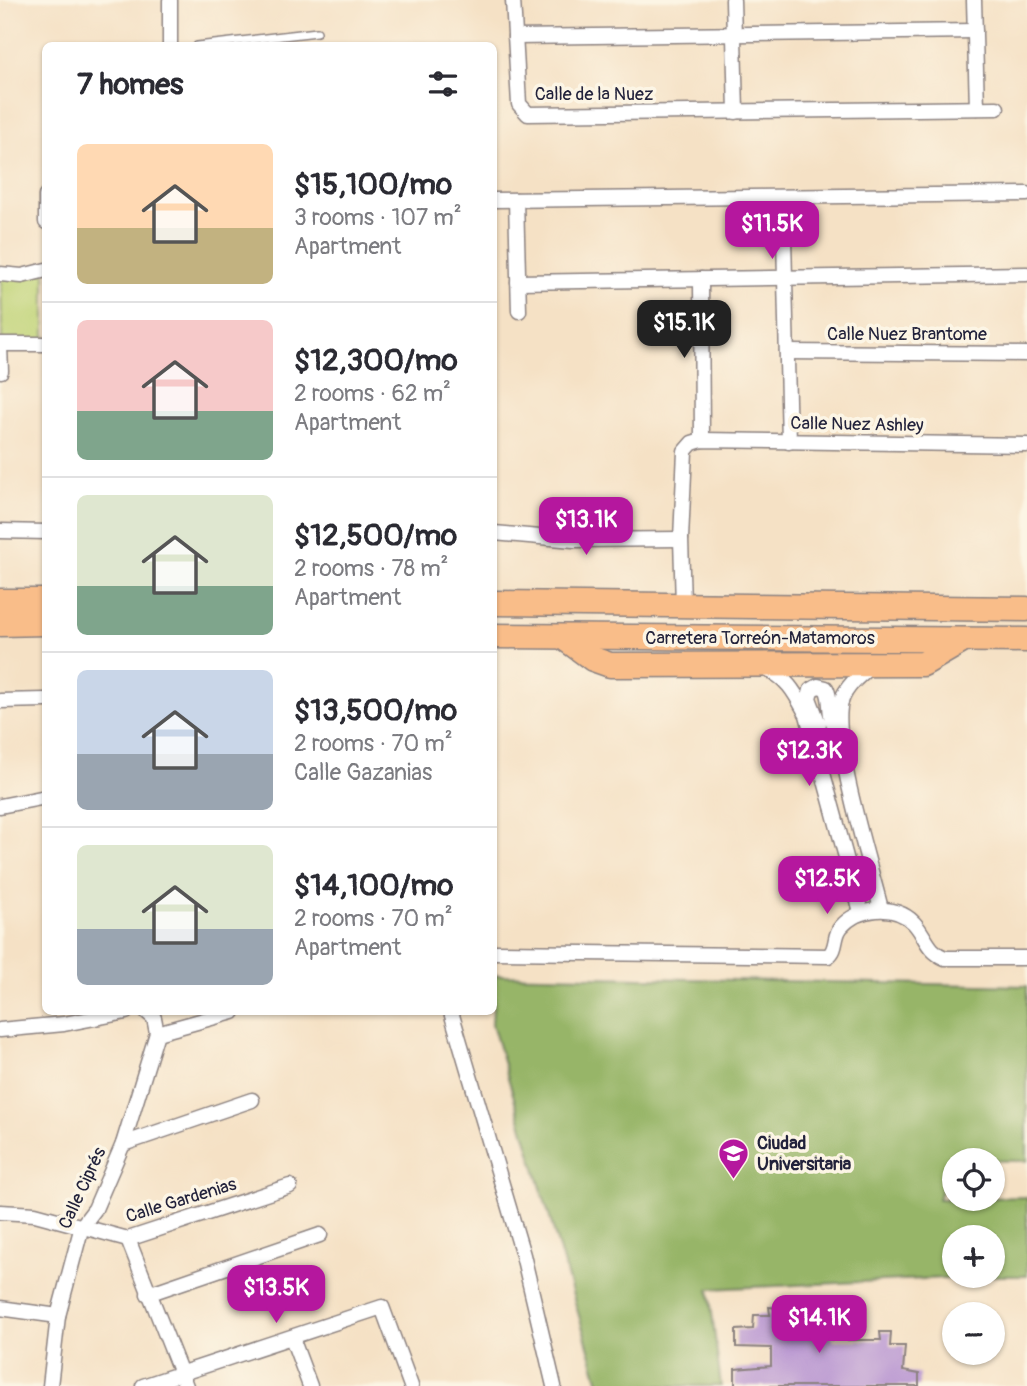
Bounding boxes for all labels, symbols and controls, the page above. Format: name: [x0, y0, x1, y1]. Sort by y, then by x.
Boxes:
icon: filters: [424, 65, 462, 103]
text: 7 homes: [77, 66, 184, 103]
street label: Calle de la Nuez: [535, 83, 653, 106]
text: $15,100/mo: [294, 166, 452, 203]
icon: home: [133, 172, 217, 256]
pin: $11.5K: [715, 202, 829, 261]
text: 3 rooms · 107 m²: [294, 203, 462, 232]
text: $11.5K: [741, 209, 803, 238]
text: Apartment: [294, 232, 401, 261]
pin: $15.1K: [627, 300, 741, 360]
text: $15.1K: [653, 308, 715, 337]
street label: Calle Nuez Brantome: [827, 323, 987, 346]
text: $12,300/mo: [294, 342, 458, 379]
icon: home: [133, 348, 217, 432]
text: 2 rooms · 62 m²: [294, 379, 451, 408]
text: Apartment: [294, 408, 401, 437]
street label: Calle Nuez Ashley: [790, 412, 924, 437]
pin: $13.1K: [529, 498, 643, 557]
text: $13.1K: [555, 505, 617, 534]
text: $12,500/mo: [294, 517, 457, 554]
icon: home: [133, 523, 217, 607]
text: 2 rooms · 78 m²: [294, 554, 448, 583]
text: Apartment: [294, 583, 401, 612]
street label: Carretera Torreón-Matamoros: [645, 627, 875, 650]
text: $13,500/mo: [294, 692, 457, 729]
icon: home: [133, 698, 217, 782]
pin: $12.3K: [752, 728, 866, 788]
text: 2 rooms · 70 m²: [294, 729, 453, 758]
text: $12.3K: [776, 736, 842, 765]
text: Calle Gazanias: [294, 758, 432, 787]
pin: $12.5K: [770, 856, 884, 916]
text: $12.5K: [794, 864, 860, 893]
text: $14,100/mo: [294, 867, 453, 904]
icon: home: [133, 873, 217, 957]
text: 2 rooms · 70 m²: [294, 904, 453, 933]
text: Apartment: [294, 933, 401, 962]
place label: Ciudad Universitaria: [757, 1132, 852, 1176]
school or university icon: Ciudad Universitaria: [717, 1136, 751, 1180]
street label: Calle Ciprés: [54, 1144, 111, 1233]
map controls: [942, 1148, 1005, 1365]
button: locate: [942, 1148, 1005, 1211]
street label: Calle Gardenias: [123, 1173, 239, 1228]
button: +: [942, 1225, 1005, 1288]
pin: $13.5K: [219, 1266, 333, 1325]
text: $13.5K: [243, 1273, 309, 1302]
pin: $14.1K: [762, 1296, 876, 1355]
button: −: [942, 1302, 1005, 1365]
text: $14.1K: [788, 1303, 850, 1332]

